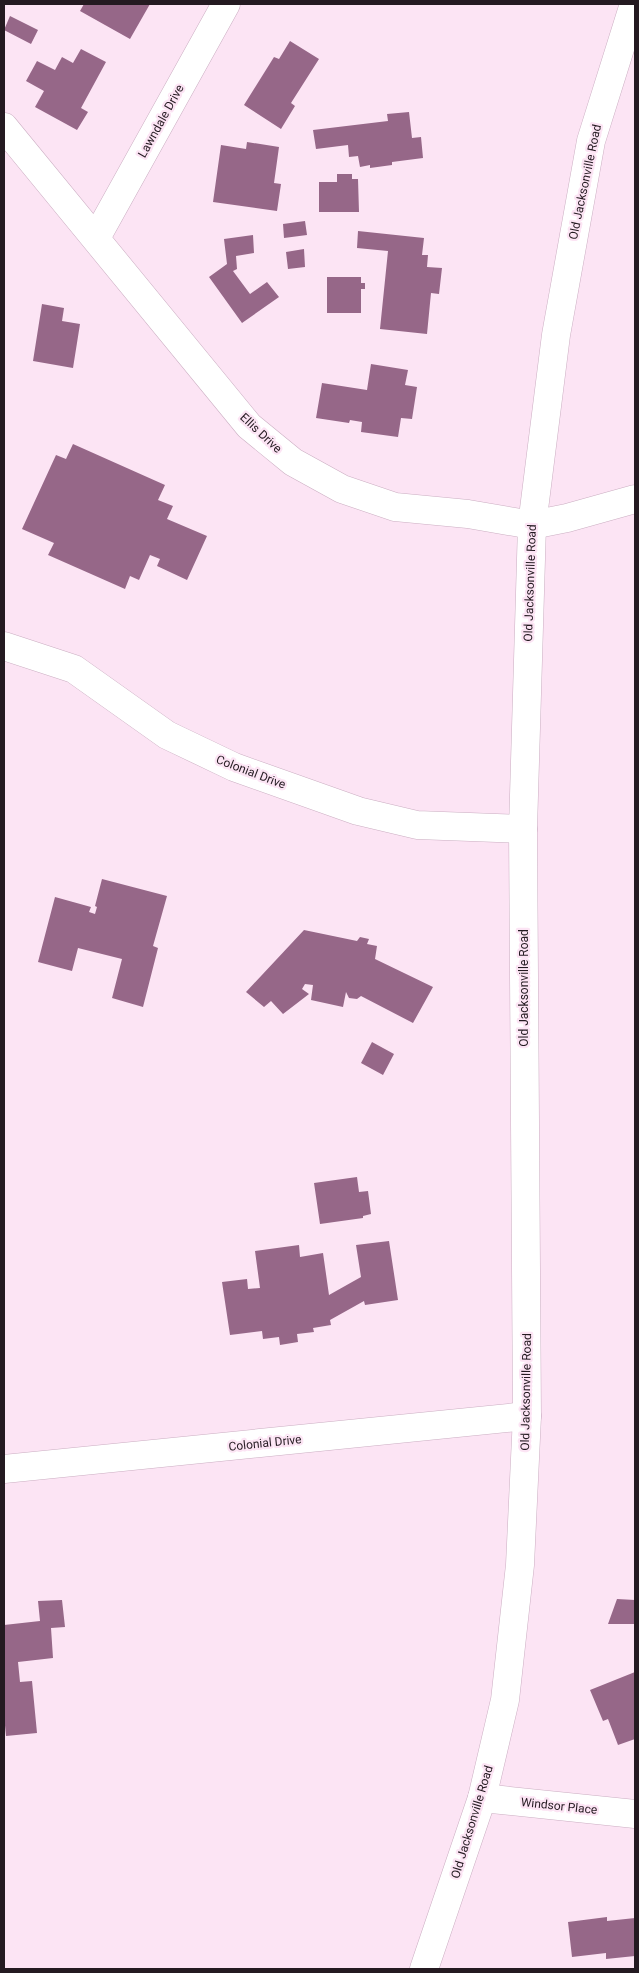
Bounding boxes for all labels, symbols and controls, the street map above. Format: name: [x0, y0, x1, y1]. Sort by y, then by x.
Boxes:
street label: Lawndale Drive: [135, 82, 187, 160]
street label: Old Jacksonville Road: [566, 123, 604, 241]
street label: Ellis Drive: [237, 410, 285, 456]
street label: Old Jacksonville Road: [521, 524, 539, 642]
street label: Colonial Drive: [214, 752, 288, 792]
street label: Old Jacksonville Road: [517, 929, 531, 1047]
street label: Old Jacksonville Road: [518, 1333, 534, 1451]
street label: Colonial Drive: [228, 1432, 302, 1454]
street label: Old Jacksonville Road: [448, 1764, 496, 1880]
street label: Windsor Place: [520, 1795, 598, 1817]

